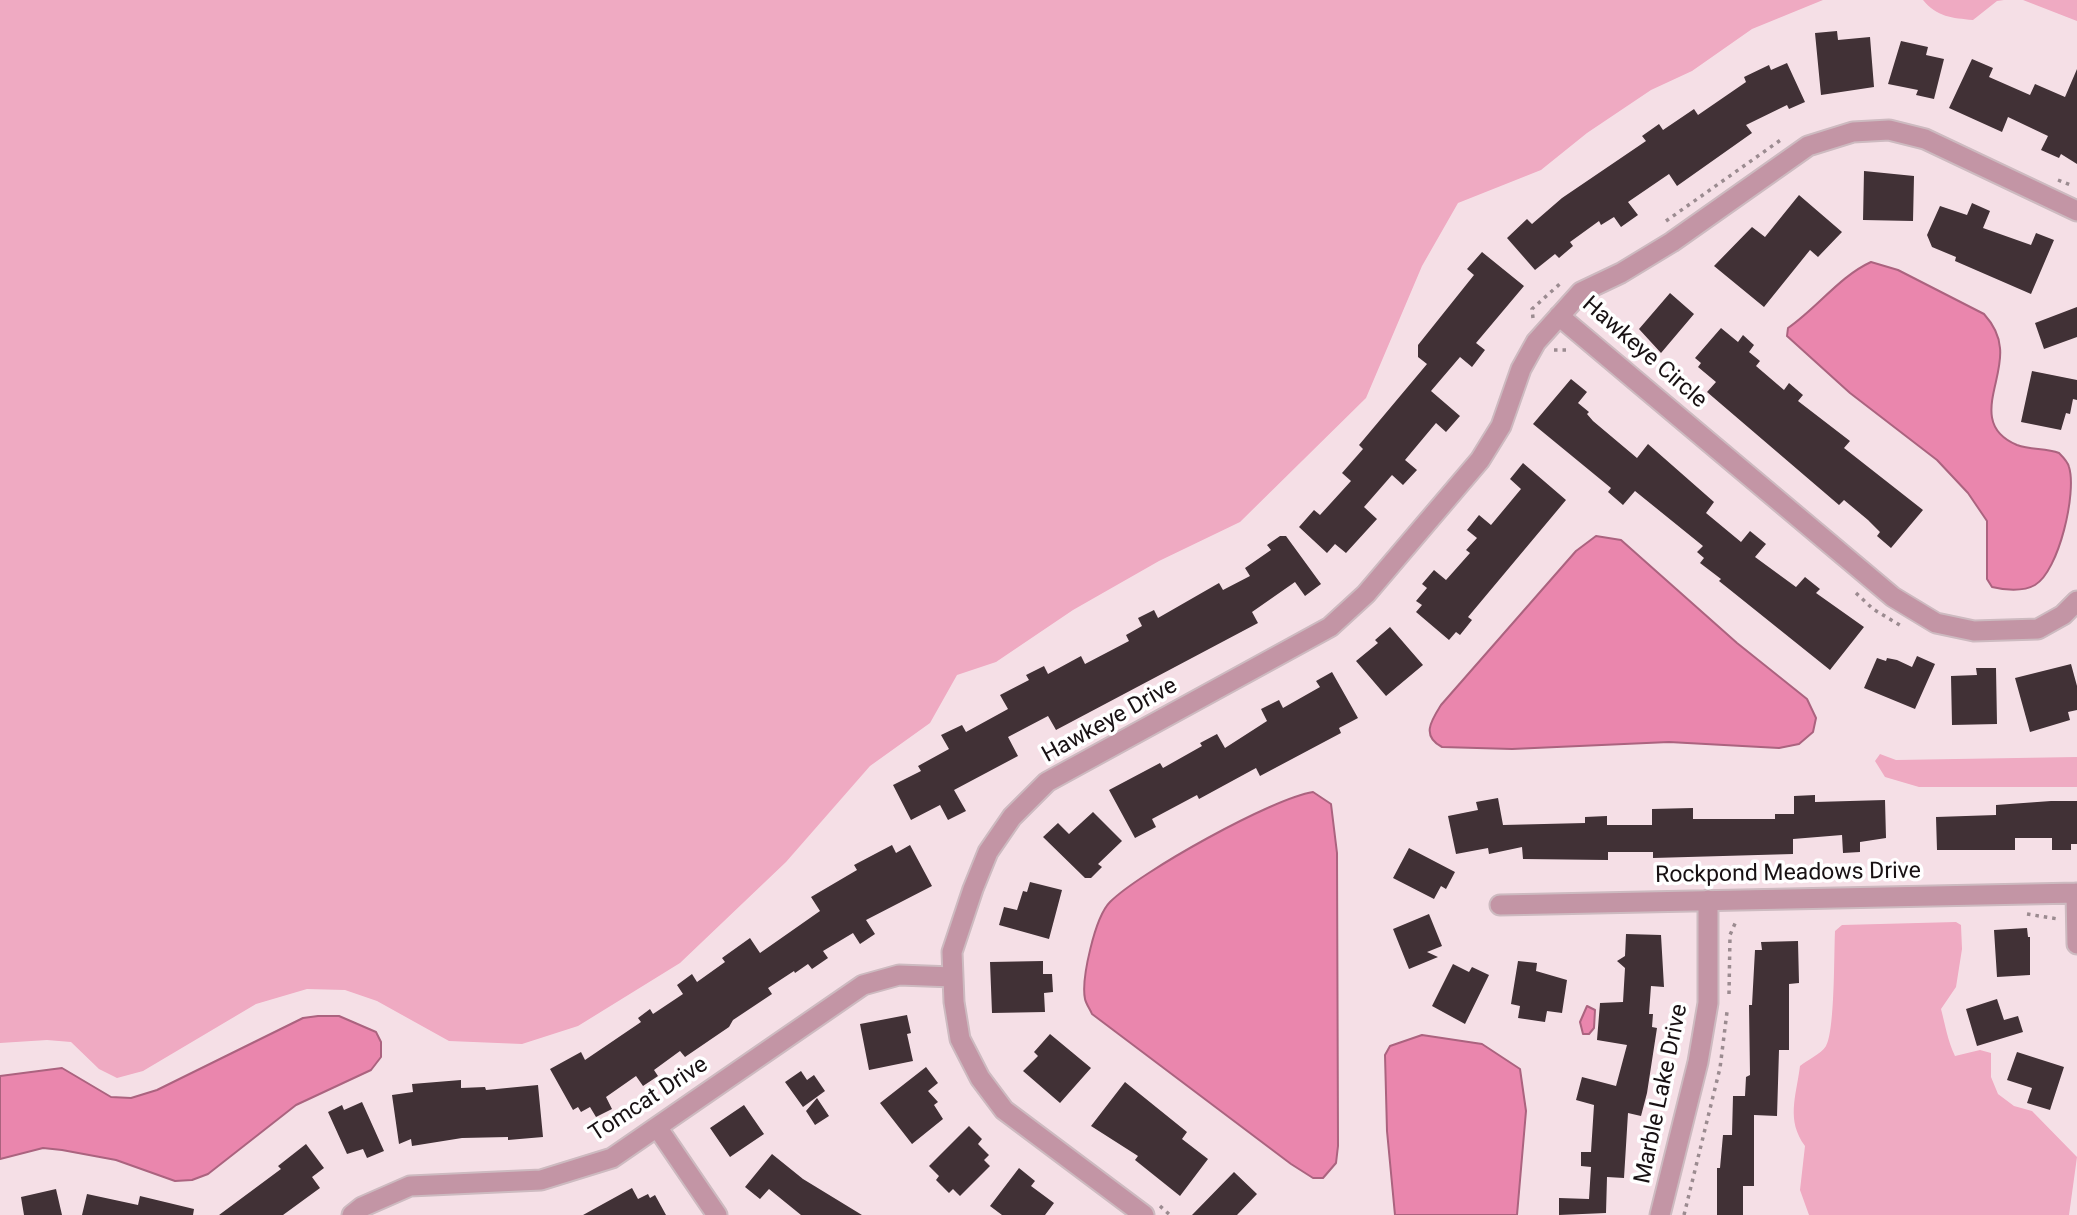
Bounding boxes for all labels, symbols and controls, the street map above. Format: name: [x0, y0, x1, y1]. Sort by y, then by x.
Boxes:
street label: Hawkeye Circle: [1576, 291, 1712, 415]
street label: Hawkeye Drive: [1038, 673, 1182, 769]
street label: Rockpond Meadows Drive: [1655, 858, 1921, 890]
street label: Marble Lake Drive: [1630, 1002, 1694, 1186]
street label: Tomcat Drive: [585, 1052, 713, 1148]

